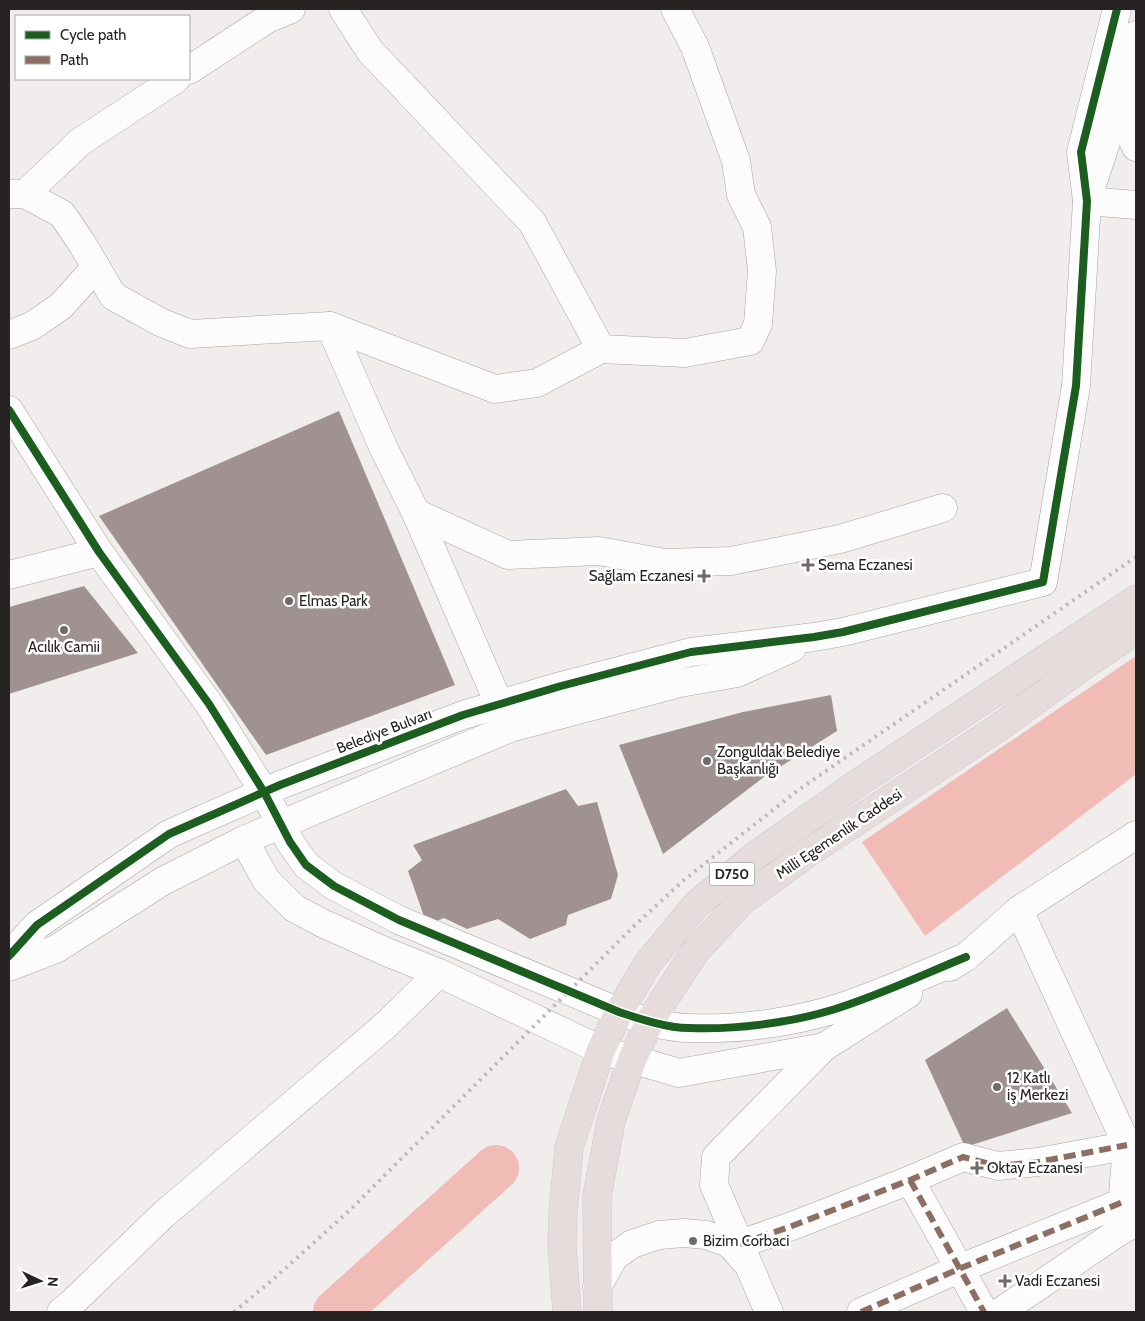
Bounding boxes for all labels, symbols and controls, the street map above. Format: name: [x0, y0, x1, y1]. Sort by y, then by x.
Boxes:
legend: [15, 15, 190, 80]
text: Cycle path: [60, 26, 126, 44]
text: Path: [60, 51, 89, 69]
place label: Sema Eczanesi: [818, 556, 913, 574]
marker: Sema Eczanesi: [802, 559, 814, 571]
place label: Sağlam Eczanesi: [589, 567, 694, 585]
marker: Sağlam Eczanesi: [698, 570, 710, 582]
place label: Elmas Park: [299, 592, 368, 610]
marker: Elmas Park: [283, 595, 295, 607]
marker: Acılık Camii: [58, 624, 70, 636]
place label: Acılık Camii: [28, 638, 100, 656]
street label: Belediye Bulvarı: [334, 705, 434, 757]
place label: Zonguldak Belediye Başkanlığı: [717, 743, 841, 778]
marker: Zonguldak Belediye Başkanlığı: [701, 755, 713, 767]
street label: Milli Egemenlik Caddesi: [773, 785, 905, 883]
road number: D750: [710, 862, 754, 886]
place label: 12 Katlı iş Merkezi: [1007, 1069, 1069, 1104]
marker: 12 Katlı iş Merkezi: [991, 1081, 1003, 1093]
place label: Oktay Eczanesi: [987, 1159, 1083, 1177]
marker: Oktay Eczanesi: [971, 1162, 983, 1174]
place label: Bizim Corbaci: [703, 1232, 789, 1250]
marker: Bizim Corbaci: [687, 1235, 699, 1247]
north arrow: [15, 1256, 65, 1306]
place label: Vadi Eczanesi: [1015, 1272, 1100, 1290]
marker: Vadi Eczanesi: [999, 1275, 1011, 1287]
text: N: [44, 1276, 62, 1287]

